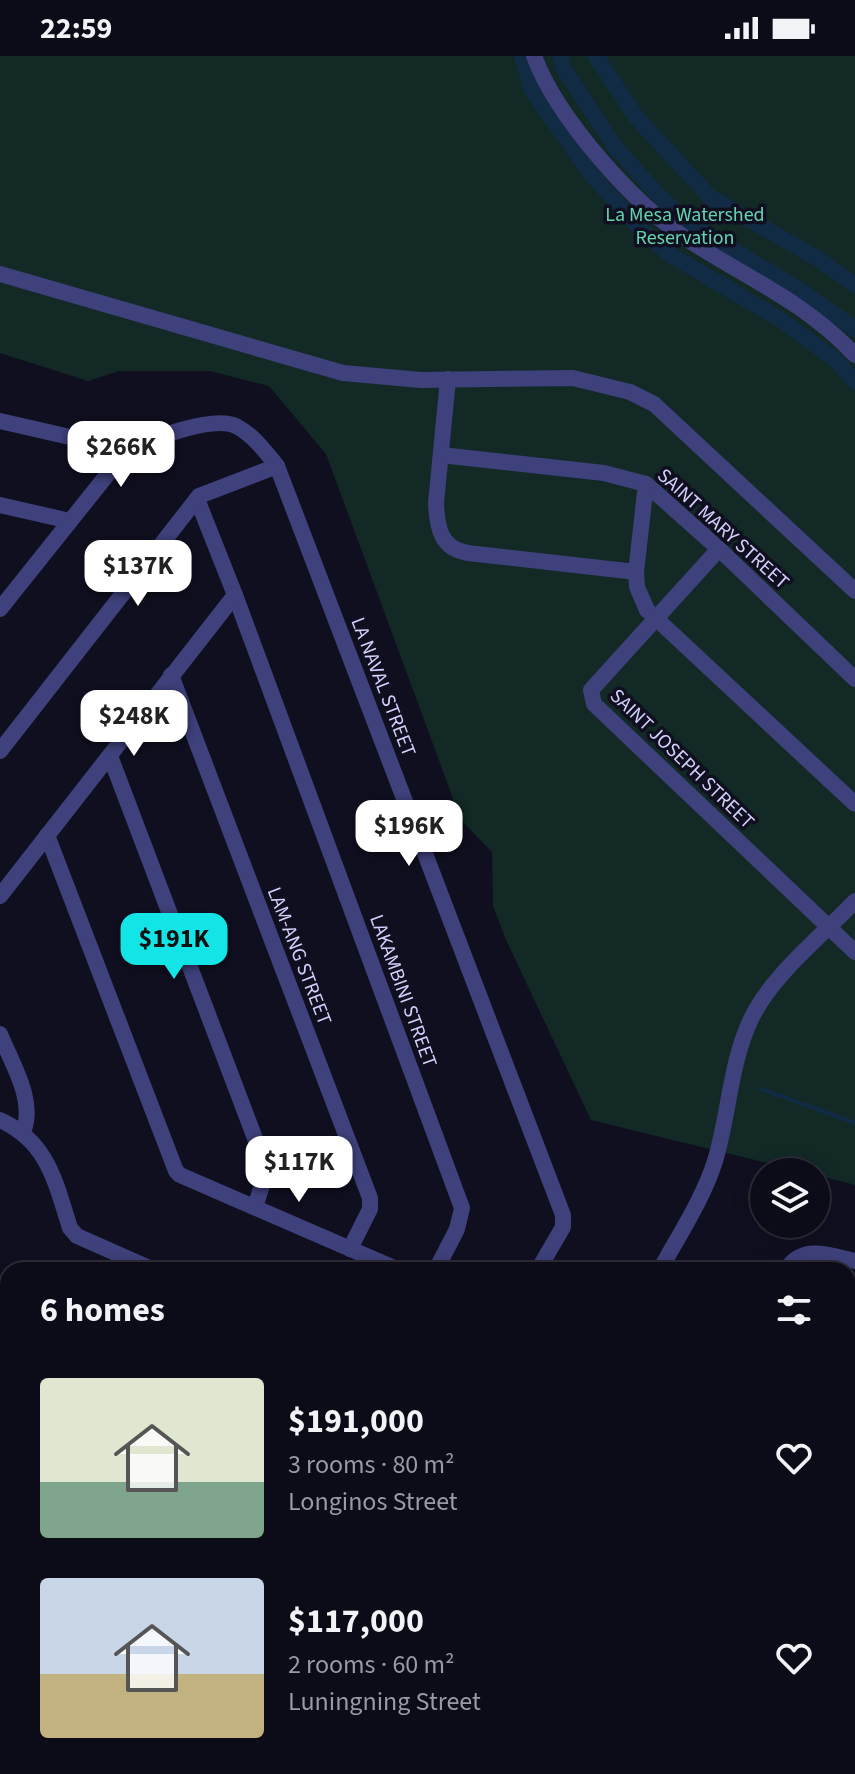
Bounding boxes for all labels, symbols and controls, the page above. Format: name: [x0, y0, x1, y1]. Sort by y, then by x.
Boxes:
text: 22:59: [40, 7, 112, 50]
park label: La Mesa Watershed Reservation: [605, 201, 765, 252]
pin: $266K: [65, 421, 177, 489]
text: $266K: [86, 428, 156, 465]
street label: SAINT MARY STREET: [651, 462, 795, 596]
pin: $137K: [82, 540, 194, 608]
text: $137K: [103, 547, 173, 584]
street label: LA NAVAL STREET: [344, 613, 422, 761]
street label: SAINT JOSEPH STREET: [604, 683, 761, 836]
pin: $248K: [78, 690, 190, 758]
text: $248K: [99, 697, 169, 734]
pin: $196K: [353, 800, 465, 868]
text: $196K: [374, 807, 444, 844]
street label: LAM-ANG STREET: [260, 883, 338, 1029]
street label: LAKAMBINI STREET: [362, 911, 444, 1072]
pin: $191K: [118, 913, 230, 981]
text: $191K: [139, 920, 209, 957]
pin: $117K: [243, 1136, 355, 1204]
text: $117K: [264, 1143, 334, 1180]
map controls: [750, 1158, 830, 1238]
button: layers: [750, 1158, 830, 1238]
text: 6 homes: [40, 1286, 165, 1335]
icon: filters: [772, 1288, 816, 1332]
text: $191,000: [288, 1397, 424, 1446]
icon: home: [104, 1410, 200, 1506]
icon: heart: [772, 1436, 816, 1480]
text: 3 rooms · 80 m²: [288, 1446, 455, 1483]
text: Longinos Street: [288, 1483, 458, 1520]
text: $117,000: [288, 1597, 424, 1646]
icon: home: [104, 1610, 200, 1706]
icon: heart: [772, 1636, 816, 1680]
text: 2 rooms · 60 m²: [288, 1646, 455, 1683]
text: Luningning Street: [288, 1683, 481, 1720]

